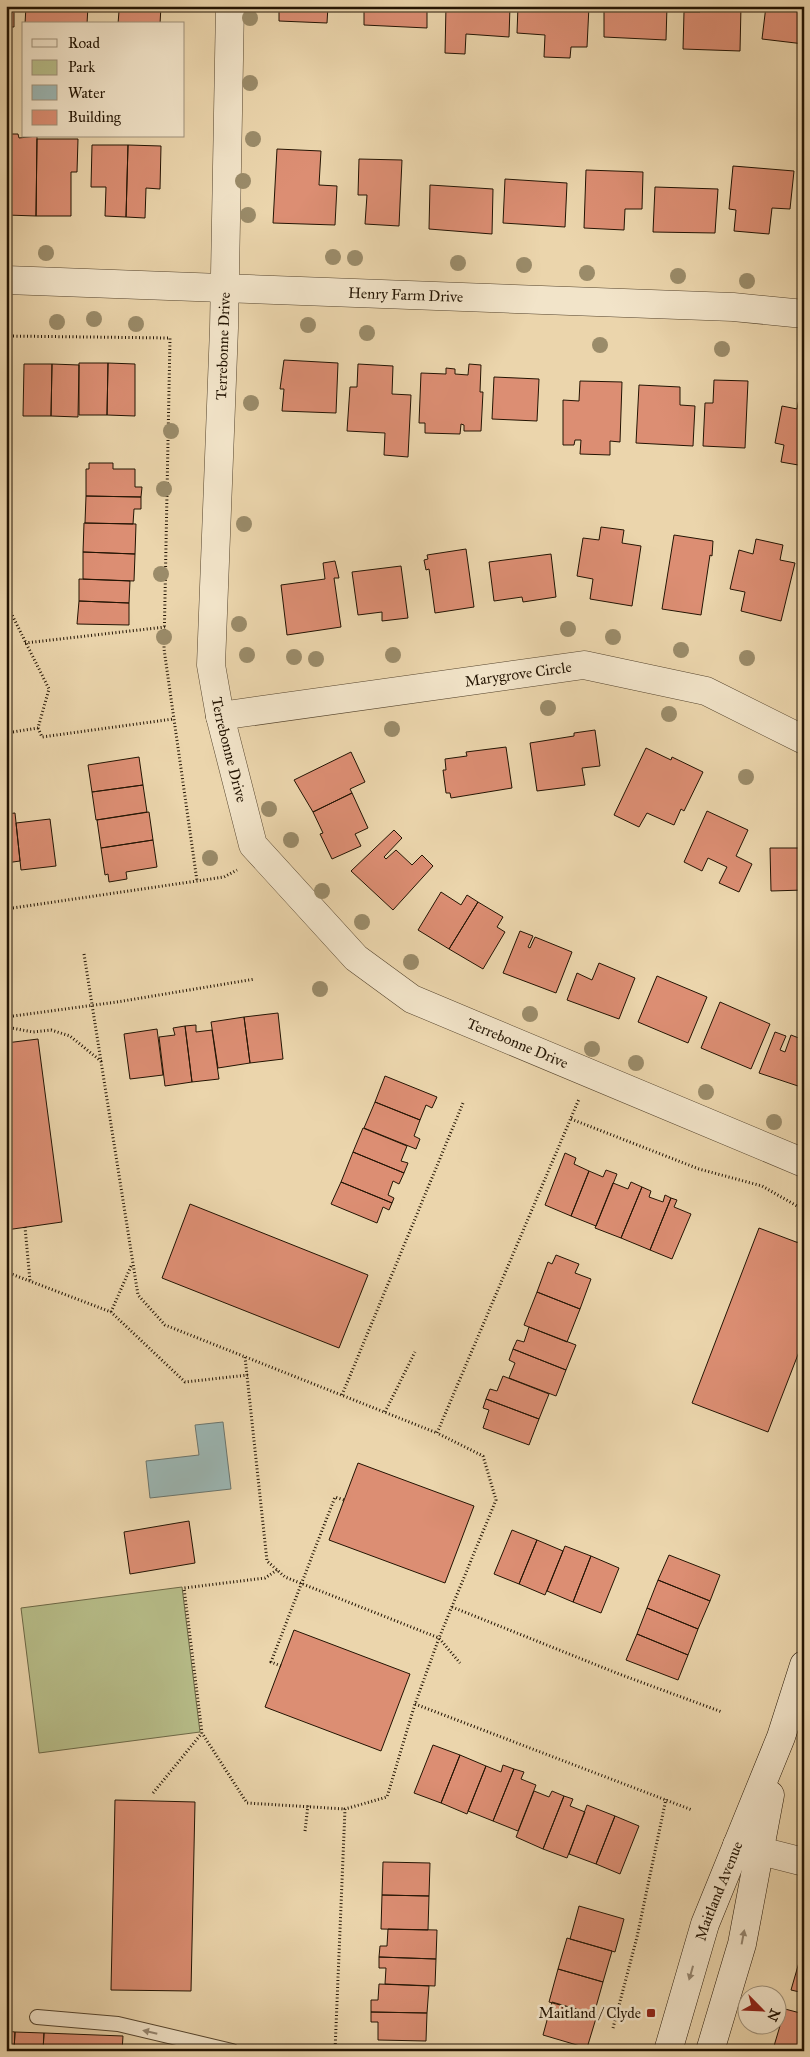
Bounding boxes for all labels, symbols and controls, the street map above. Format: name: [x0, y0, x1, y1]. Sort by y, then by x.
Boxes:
legend: [22, 22, 185, 138]
text: Road: [68, 34, 100, 52]
text: Park: [68, 58, 95, 76]
text: Water: [68, 84, 105, 102]
text: Building: [68, 108, 122, 126]
street label: Henry Farm Drive: [348, 284, 464, 306]
street label: Terrebonne Drive: [212, 292, 234, 400]
street label: Marygrove Circle: [464, 658, 573, 691]
street label: Terrebonne Drive: [208, 696, 251, 804]
street label: Terrebonne Drive: [464, 1014, 571, 1072]
street label: Maitland Avenue: [692, 1839, 747, 1943]
one-way arrow: [740, 1928, 748, 1944]
one-way arrow: [686, 1966, 694, 1981]
north arrow: [738, 1984, 788, 2034]
place label: Maitland / Clyde: [539, 2004, 641, 2022]
text: N: [763, 2006, 784, 2024]
marker: Maitland / Clyde: [645, 2007, 657, 2019]
one-way arrow: [143, 2028, 158, 2036]

